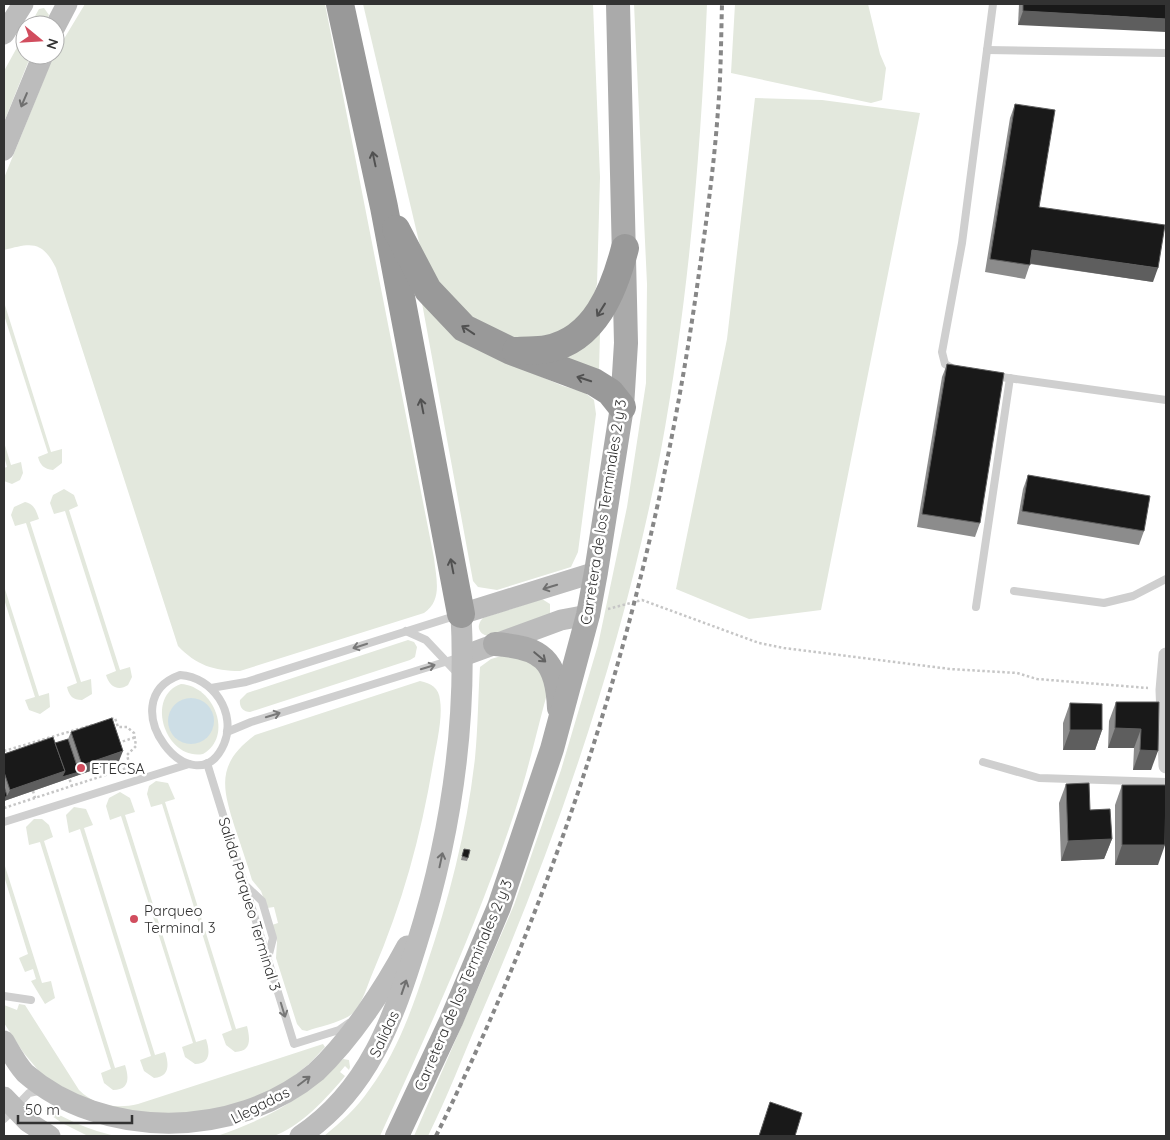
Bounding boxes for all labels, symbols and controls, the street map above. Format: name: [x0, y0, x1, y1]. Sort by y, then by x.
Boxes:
north arrow: [15, 15, 65, 65]
text: N: [42, 36, 63, 52]
one-way arrow: [18, 92, 28, 107]
one-way arrow: [369, 152, 378, 168]
one-way arrow: [595, 302, 605, 316]
one-way arrow: [461, 325, 475, 335]
one-way arrow: [577, 374, 592, 383]
street label: Carretera de los Terminales 2 y 3: [576, 398, 630, 626]
one-way arrow: [417, 399, 426, 415]
one-way arrow: [447, 558, 456, 574]
one-way arrow: [542, 583, 558, 593]
one-way arrow: [353, 642, 368, 651]
one-way arrow: [534, 652, 547, 663]
one-way arrow: [420, 662, 435, 671]
one-way arrow: [264, 710, 280, 720]
place label: ETECSA: [91, 759, 145, 778]
marker: ETECSA: [75, 762, 87, 774]
street label: Salida Parqueo Terminal 3: [215, 815, 286, 993]
one-way arrow: [437, 852, 447, 868]
street label: Carretera de los Terminales 2 y 3: [410, 876, 516, 1094]
place label: Parqueo Terminal 3: [144, 901, 216, 937]
marker: Parqueo Terminal 3: [128, 913, 140, 925]
one-way arrow: [399, 979, 409, 995]
one-way arrow: [279, 1002, 289, 1018]
street label: Salidas: [365, 1008, 403, 1060]
one-way arrow: [297, 1076, 311, 1086]
street label: Llegadas: [227, 1082, 293, 1128]
scale bar: [18, 1092, 131, 1124]
text: 50 m: [25, 1100, 60, 1119]

